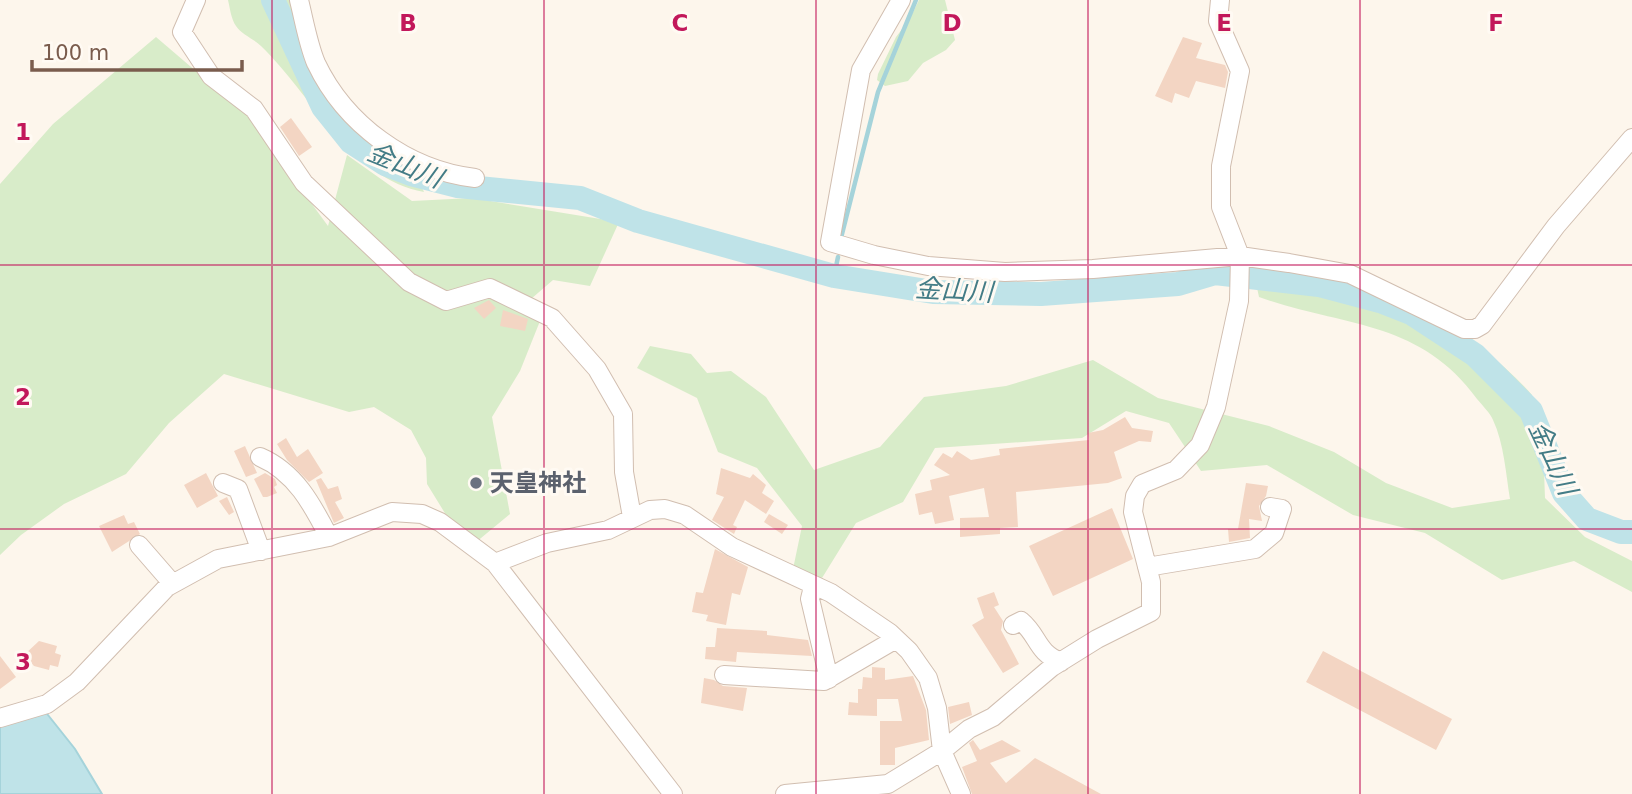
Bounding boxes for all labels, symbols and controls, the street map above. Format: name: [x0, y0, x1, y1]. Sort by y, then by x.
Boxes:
text: B: [399, 10, 417, 36]
text: C: [672, 10, 688, 36]
text: D: [942, 10, 962, 36]
text: E: [1216, 10, 1232, 36]
text: F: [1488, 10, 1504, 36]
scale bar: [32, 28, 242, 72]
text: 100 m: [42, 41, 109, 65]
text: 1: [15, 119, 31, 145]
water label: 金山川: [363, 136, 450, 195]
water label: 金山川: [914, 273, 997, 307]
text: 2: [15, 384, 31, 410]
water label: 金山川: [1523, 416, 1584, 502]
place label: 天皇神社: [490, 469, 586, 497]
marker: 天皇神社: [468, 475, 484, 491]
text: 3: [15, 649, 31, 675]

